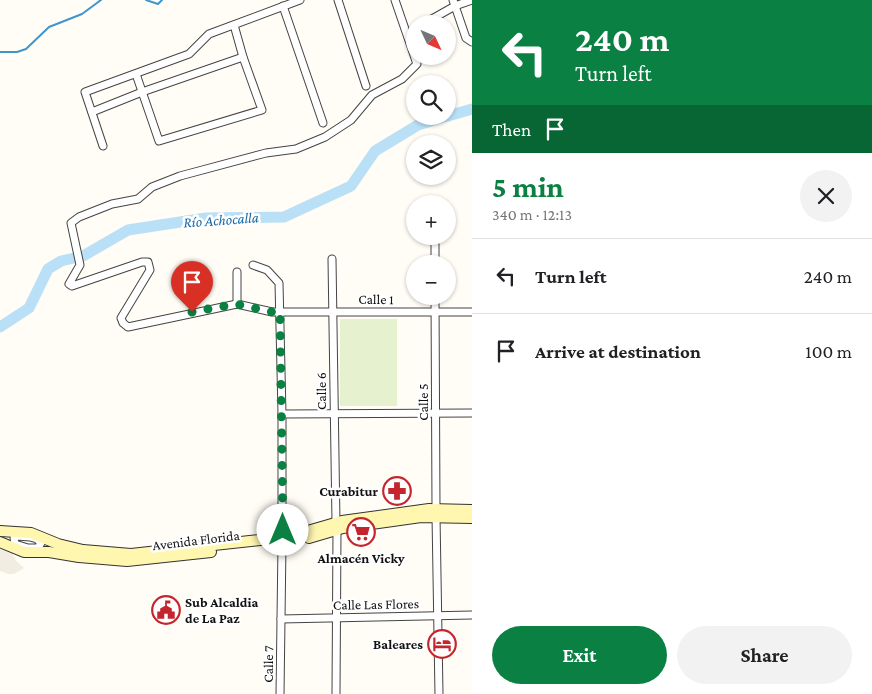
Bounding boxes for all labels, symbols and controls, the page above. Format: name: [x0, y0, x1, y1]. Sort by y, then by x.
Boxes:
north arrow: [406, 15, 456, 65]
map controls: [406, 15, 456, 305]
icon: left: [492, 20, 557, 85]
text: 240 m: [575, 20, 669, 59]
text: Turn left: [575, 61, 652, 86]
button: search: [406, 75, 456, 125]
icon: arrive: [541, 115, 569, 143]
text: Then: [492, 119, 531, 140]
button: layers: [406, 135, 456, 185]
text: 5 min: [492, 170, 564, 203]
button: close: [800, 170, 852, 222]
button: +: [406, 195, 456, 245]
text: 340 m · 12:13: [492, 206, 572, 223]
water label: Río Achocalla: [183, 209, 259, 231]
button: −: [406, 255, 456, 305]
pin: [171, 261, 213, 312]
icon: left: [492, 262, 520, 290]
text: Turn left: [535, 266, 607, 287]
text: 240 m: [804, 266, 852, 287]
icon: arrive: [178, 268, 206, 296]
street label: Calle 1: [358, 291, 394, 307]
icon: arrive: [492, 337, 520, 365]
text: Arrive at destination: [535, 341, 701, 362]
text: 100 m: [805, 341, 852, 362]
street label: Calle 6: [313, 372, 329, 410]
street label: Calle 5: [415, 383, 431, 421]
pharmacy icon: Curabitur: [382, 476, 412, 506]
place label: Curabitur: [319, 483, 378, 499]
position arrow: [256, 503, 308, 555]
supermarket icon: Almacén Vicky: [346, 517, 376, 547]
street label: Avenida Florida: [151, 527, 241, 553]
place label: Almacén Vicky: [317, 550, 405, 566]
place label: Sub Alcaldia de La Paz: [185, 594, 259, 626]
public building icon: Sub Alcaldia de La Paz: [151, 595, 181, 625]
street label: Calle Las Flores: [333, 595, 419, 613]
button: Exit: [492, 626, 667, 684]
button: Share: [677, 626, 852, 684]
hotel icon: Baleares: [427, 629, 457, 659]
place label: Baleares: [373, 636, 423, 652]
street label: Calle 7: [260, 645, 276, 683]

